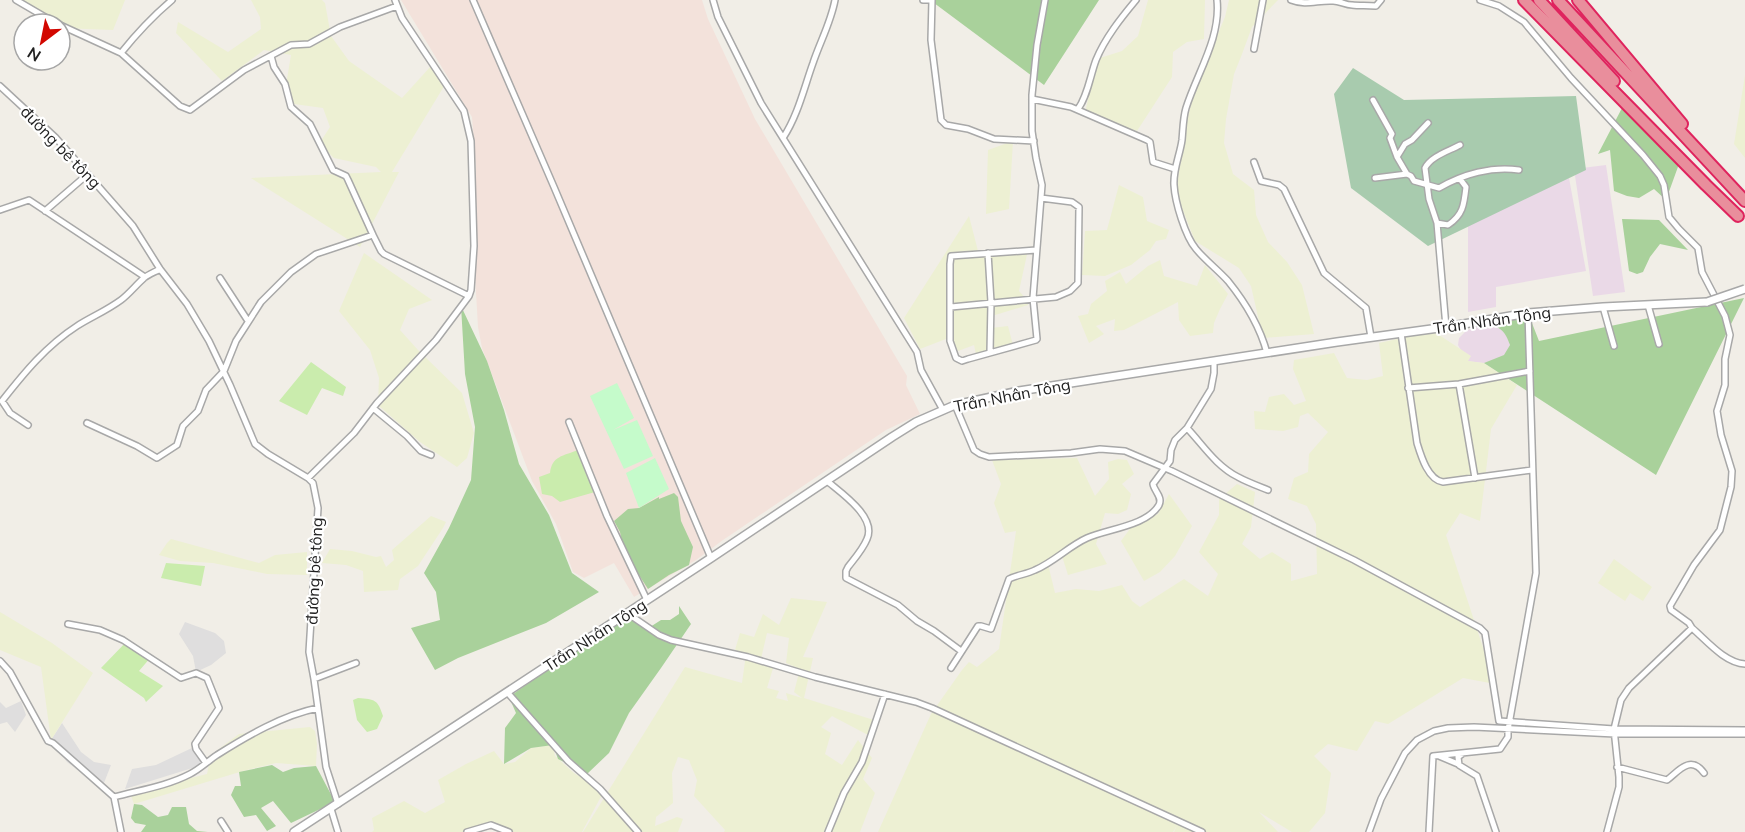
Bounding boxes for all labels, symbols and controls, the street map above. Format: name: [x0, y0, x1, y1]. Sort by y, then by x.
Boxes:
north arrow: [12, 12, 72, 72]
text: N: [24, 43, 44, 66]
street label: đường bê tông: [17, 101, 105, 193]
street label: Trần Nhân Tông: [1432, 302, 1552, 338]
street label: Trần Nhân Tông: [952, 374, 1072, 416]
street label: đường bê tông: [301, 517, 327, 625]
street label: Trần Nhân Tông: [540, 594, 650, 676]

